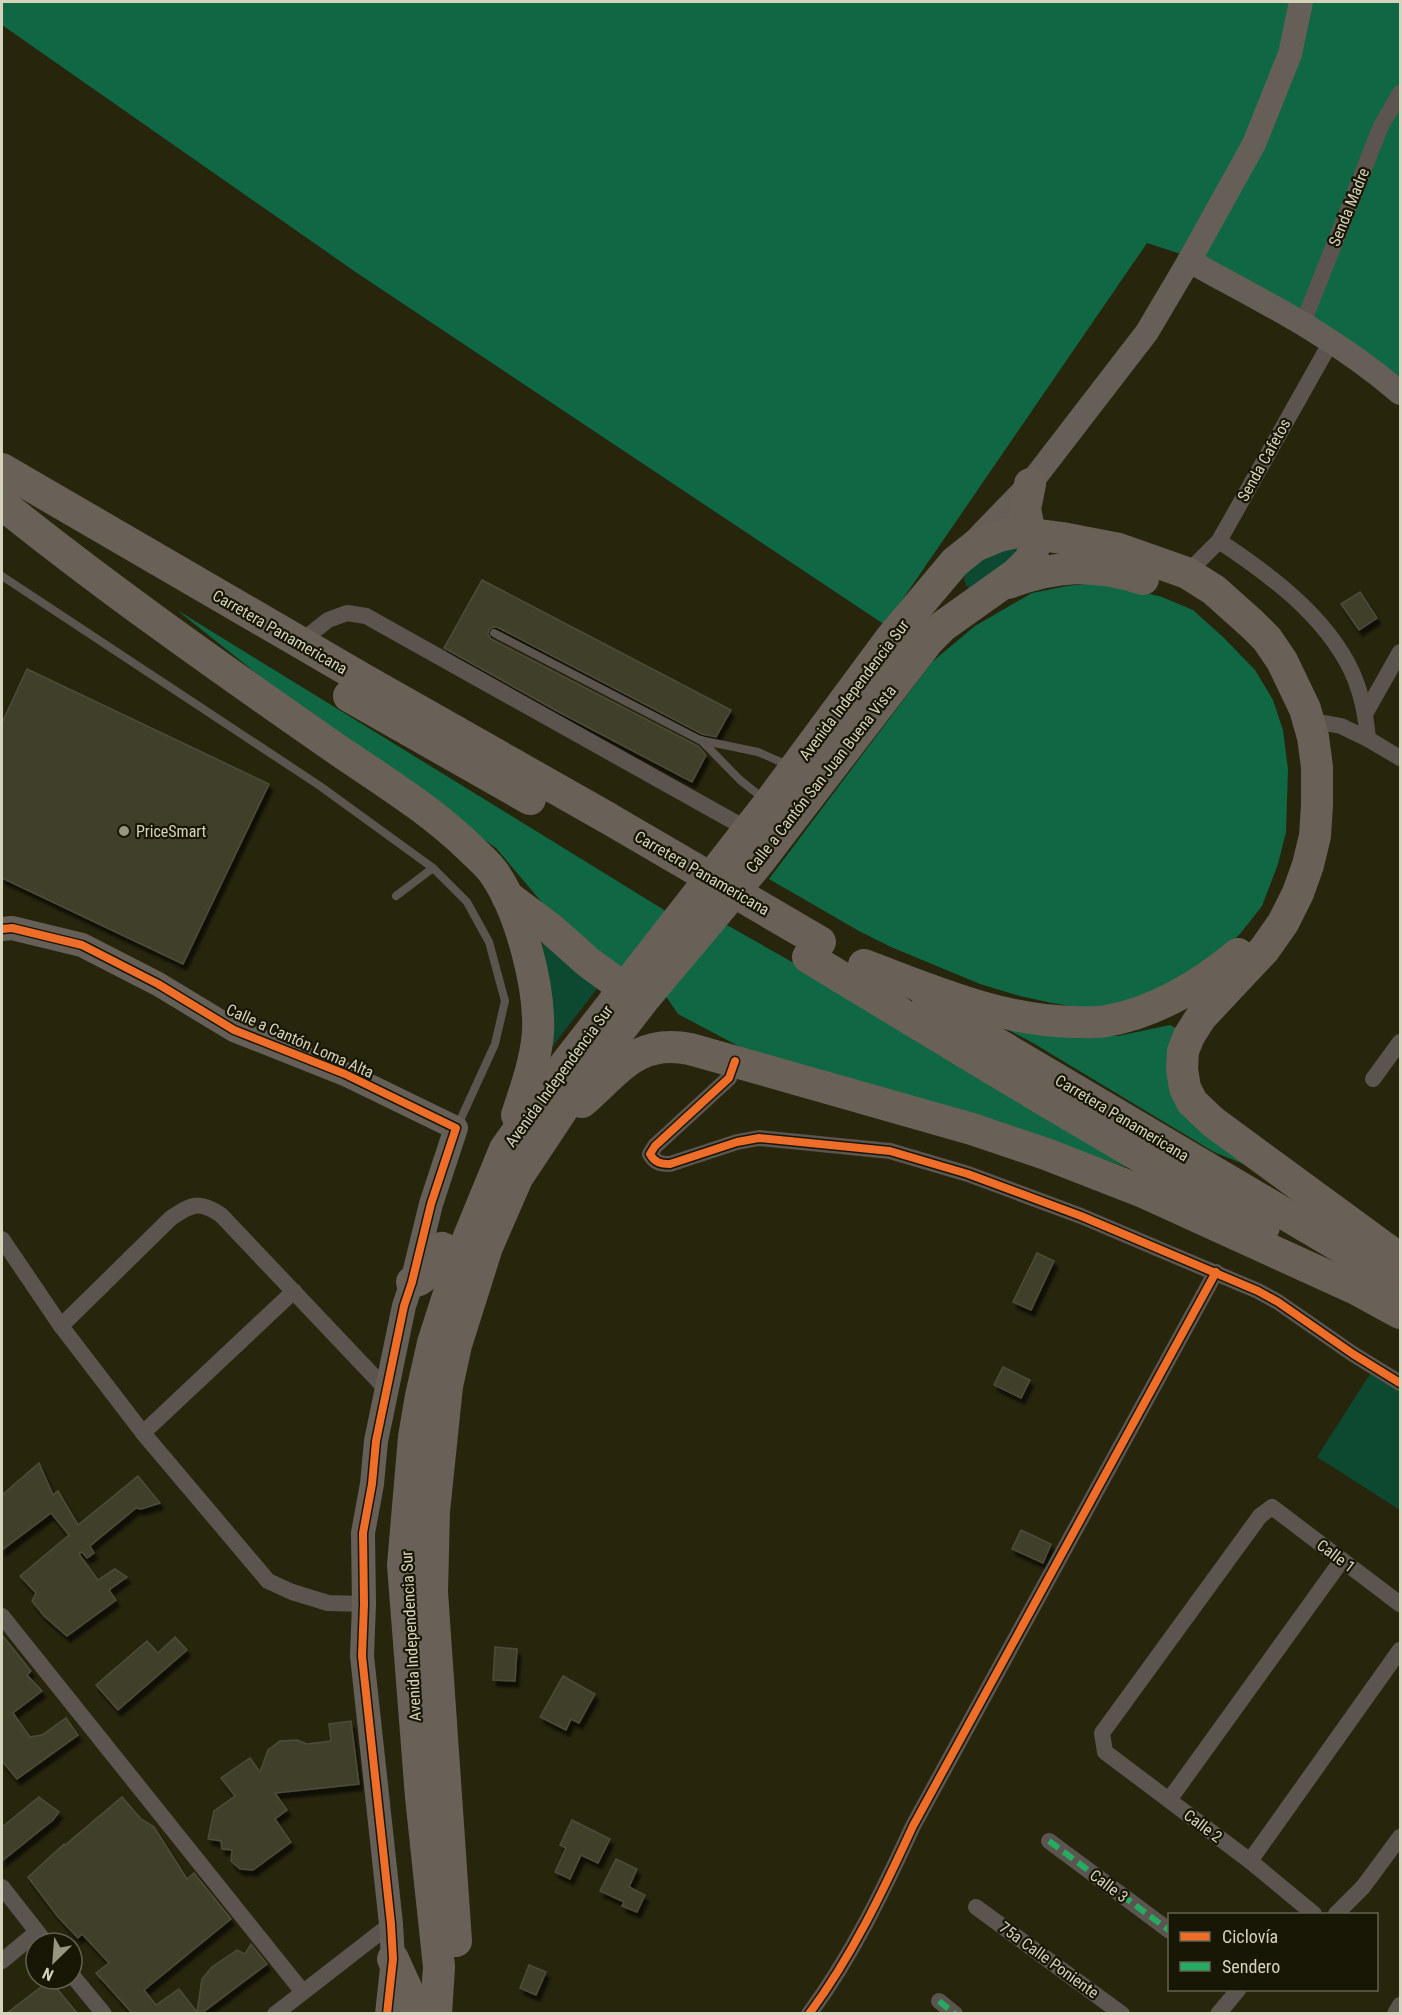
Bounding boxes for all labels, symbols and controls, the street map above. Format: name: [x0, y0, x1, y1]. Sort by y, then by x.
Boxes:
street label: Senda Madre: [1325, 165, 1373, 249]
street label: Senda Cafetos: [1233, 415, 1295, 505]
street label: Carretera Panamericana: [209, 586, 351, 678]
street label: Avenida Independencia Sur: [795, 616, 913, 764]
street label: Calle a Cantón San Juan Buena Vista: [742, 682, 900, 876]
place label: PriceSmart: [136, 822, 207, 841]
marker: PriceSmart: [117, 824, 131, 838]
street label: Carretera Panamericana: [631, 827, 773, 919]
street label: Calle a Cantón Loma Alta: [223, 1000, 377, 1082]
street label: Avenida Independencia Sur: [501, 1001, 617, 1151]
street label: Carretera Panamericana: [1052, 1071, 1192, 1165]
street label: Calle 1: [1313, 1535, 1359, 1577]
street label: Avenida Independencia Sur: [397, 1550, 425, 1722]
street label: Calle 2: [1180, 1805, 1226, 1847]
street label: Calle 3: [1086, 1865, 1132, 1907]
legend: [1168, 1913, 1378, 1991]
street label: 75a Calle Poniente: [996, 1918, 1102, 2002]
text: Ciclovía: [1222, 1926, 1278, 1947]
north arrow: [24, 1931, 84, 1991]
text: Sendero: [1222, 1956, 1280, 1977]
text: N: [39, 1963, 56, 1985]

